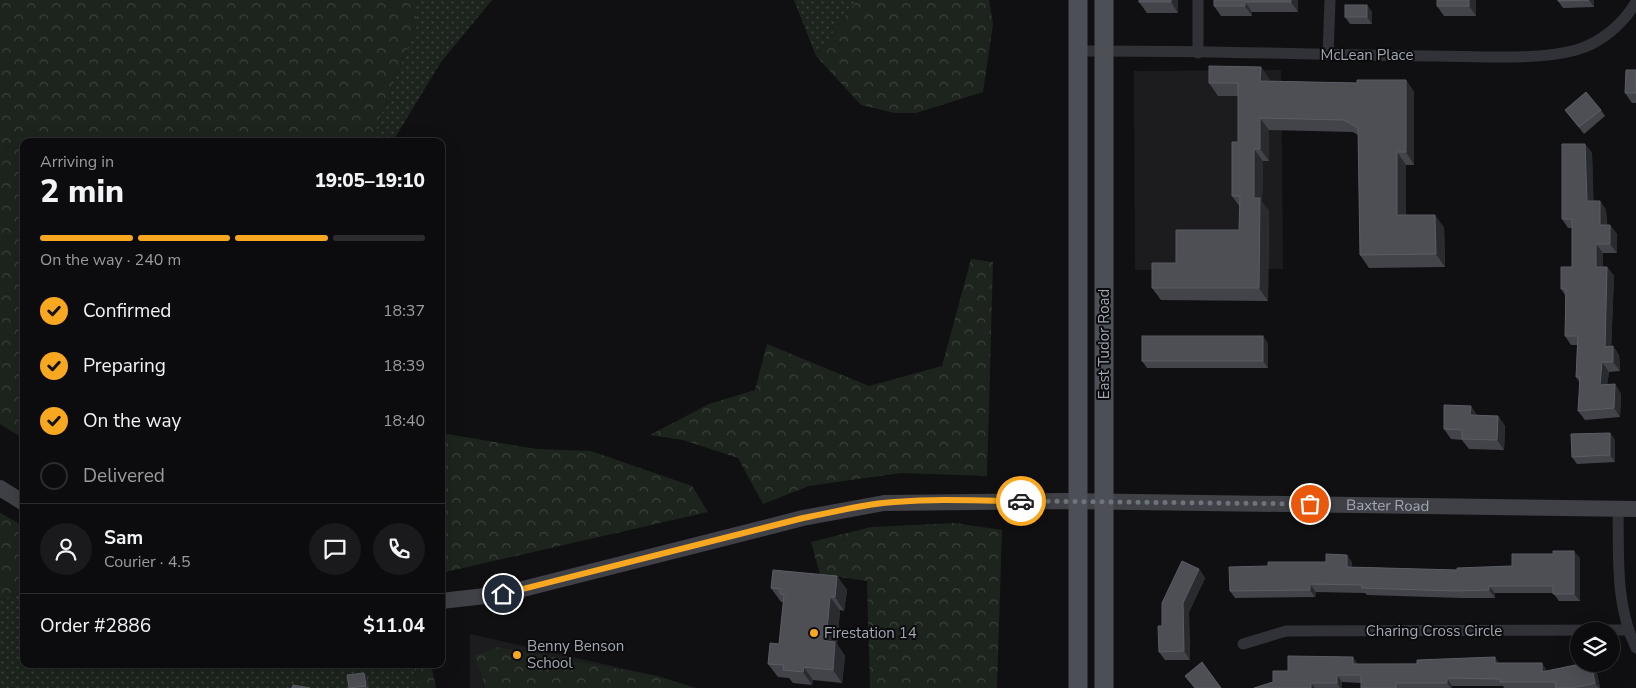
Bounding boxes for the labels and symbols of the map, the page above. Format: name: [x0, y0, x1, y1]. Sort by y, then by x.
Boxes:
street label: McLean Place: [1321, 45, 1413, 65]
street label: East Tudor Road: [1094, 289, 1114, 399]
courier: [996, 476, 1046, 526]
pin: [1289, 483, 1331, 525]
street label: Baxter Road: [1346, 495, 1430, 516]
pin: [482, 573, 524, 615]
street label: Charing Cross Circle: [1366, 621, 1502, 641]
place label: Firestation 14: [824, 623, 917, 643]
marker: Firestation 14: [808, 627, 820, 639]
place label: Benny Benson School: [527, 636, 624, 673]
marker: Benny Benson School: [511, 649, 523, 661]

